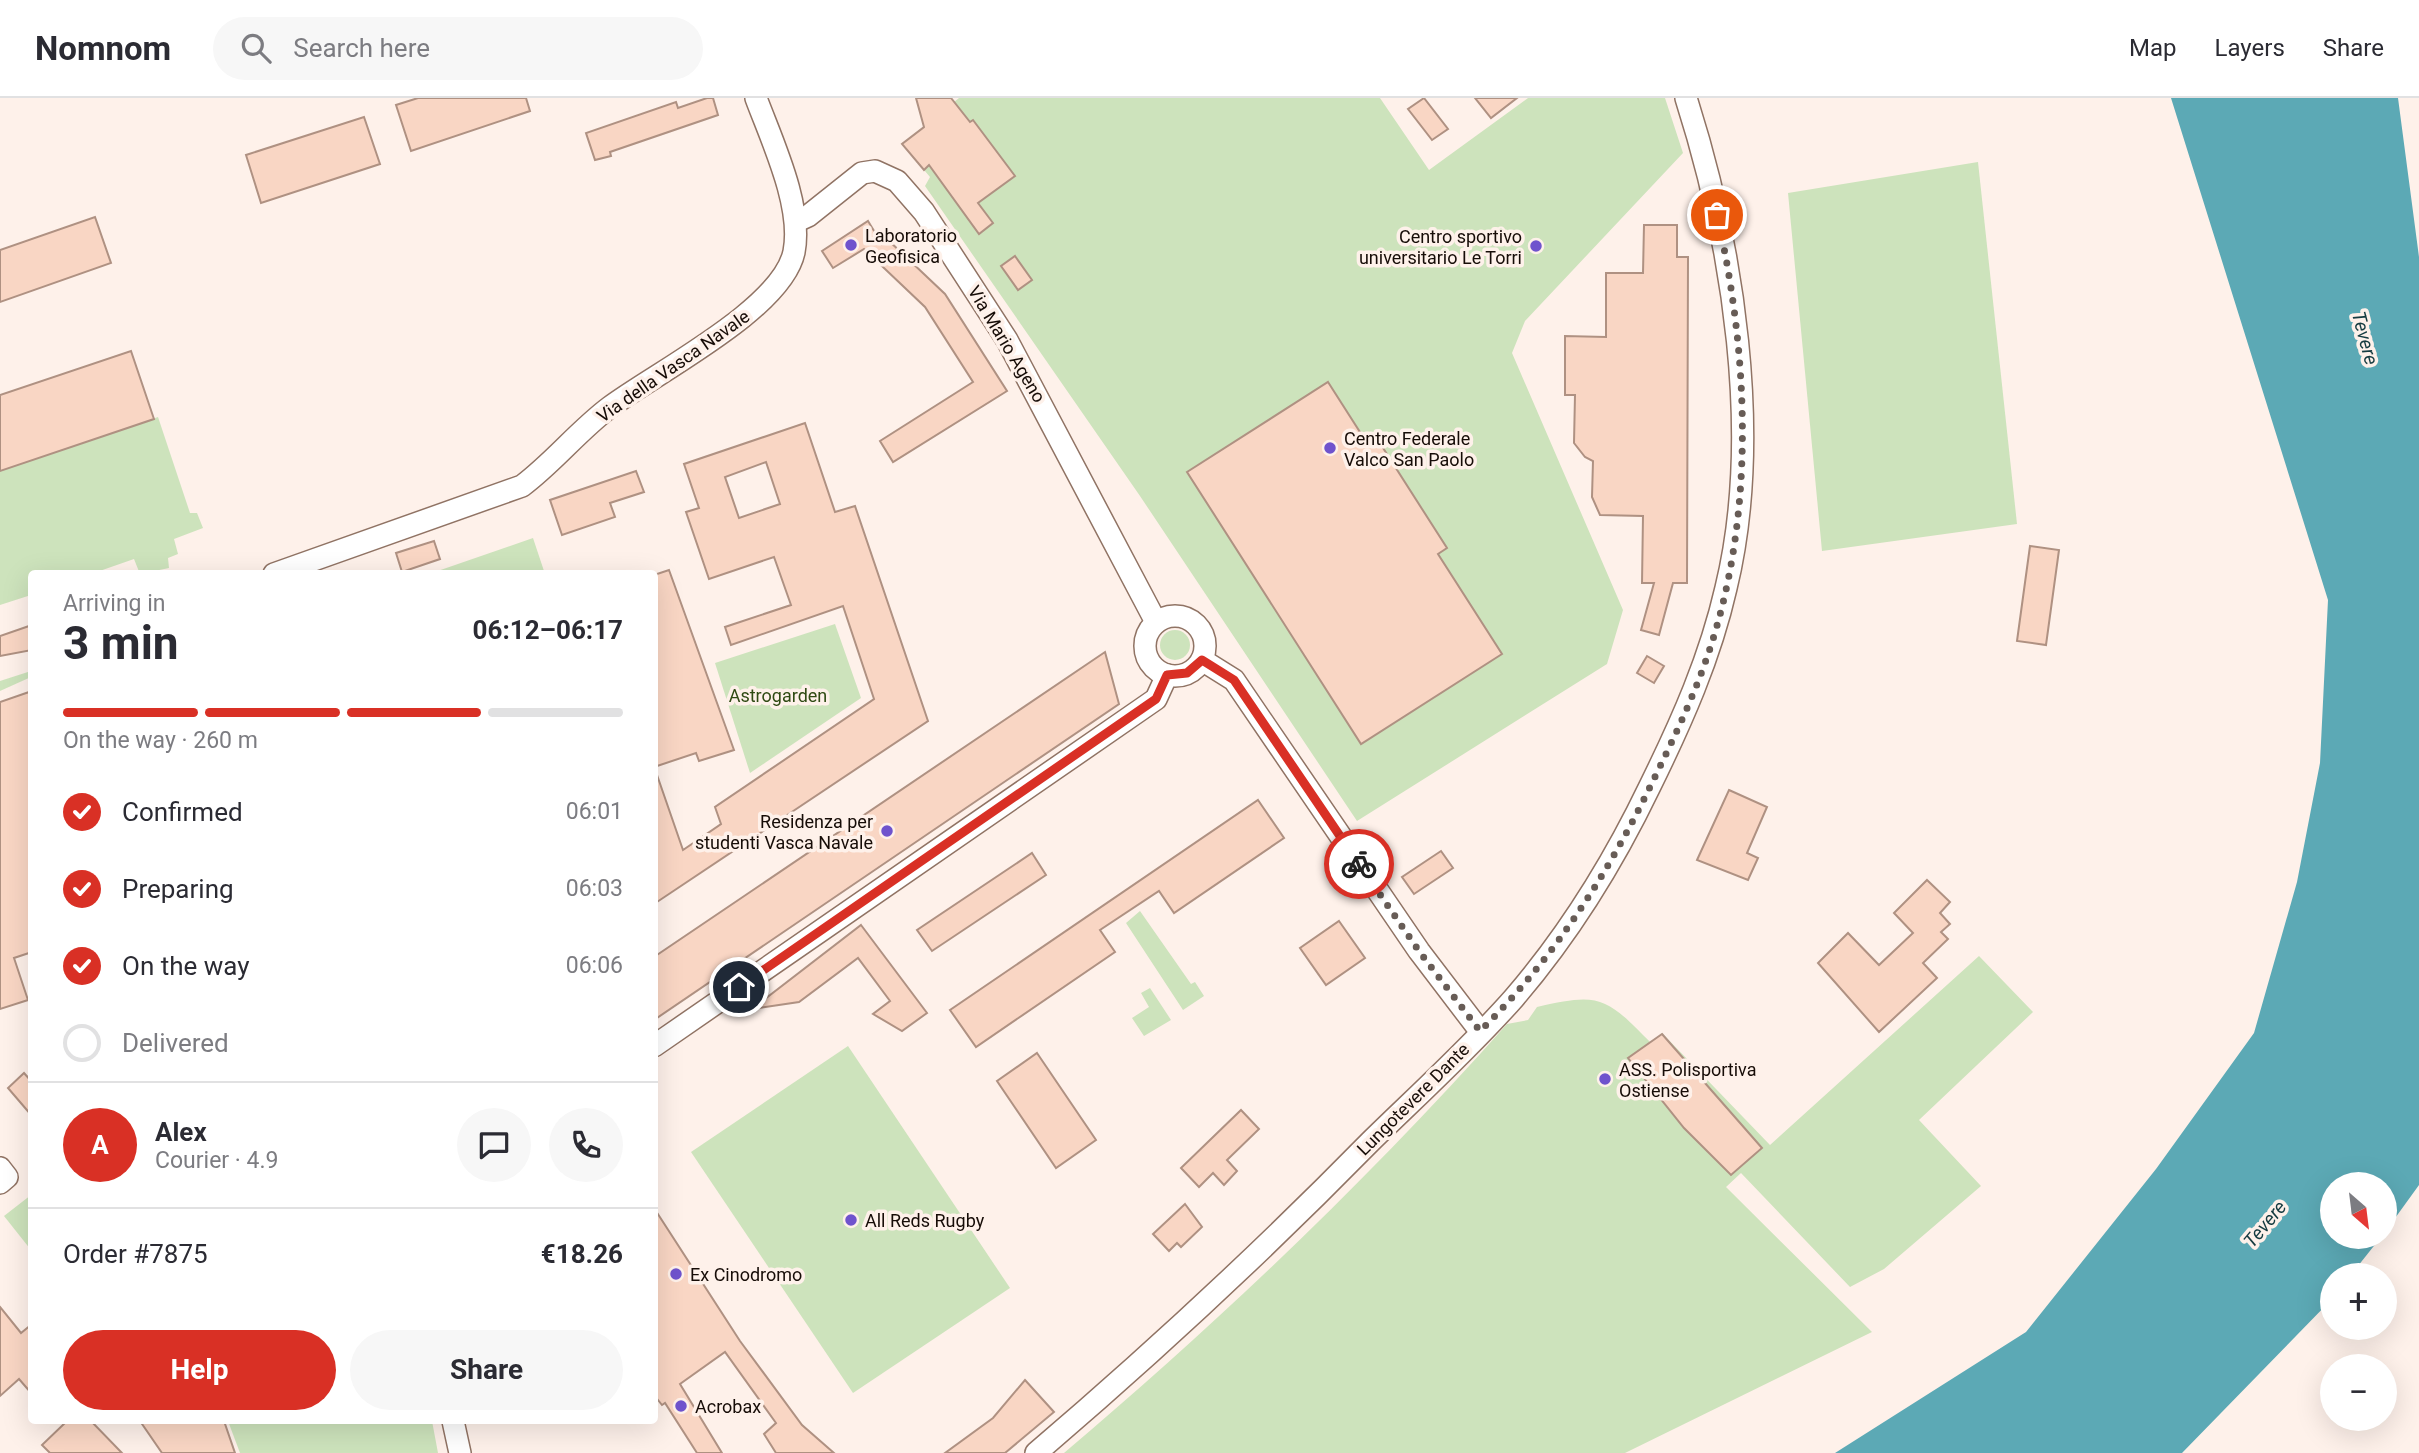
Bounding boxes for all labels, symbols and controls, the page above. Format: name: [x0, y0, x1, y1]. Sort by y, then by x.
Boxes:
search box: [213, 17, 703, 80]
text: Nomnom: [35, 29, 171, 68]
icon: search: [237, 29, 275, 67]
text: Search here: [293, 33, 430, 63]
text: Map: [2129, 34, 2177, 62]
text: Layers: [2215, 34, 2285, 62]
text: Share: [2323, 34, 2384, 62]
pin: [1687, 185, 1747, 245]
icon: bag: [1698, 196, 1736, 234]
place label: Laboratorio Geofisica: [865, 225, 957, 267]
place label: Centro sportivo universitario Le Torri: [1359, 226, 1522, 268]
marker: Laboratorio Geofisica: [843, 237, 859, 253]
marker: Centro sportivo universitario Le Torri: [1528, 238, 1544, 254]
street label: Via Mario Ageno: [964, 282, 1050, 406]
street label: Via della Vasca Navale: [593, 305, 753, 427]
water label: Tevere: [2347, 309, 2383, 367]
place label: Centro Federale Valco San Paolo: [1344, 428, 1474, 470]
marker: Centro Federale Valco San Paolo: [1322, 440, 1338, 456]
text: Arriving in: [63, 590, 166, 617]
text: 06:12–06:17: [473, 615, 623, 645]
text: 3 min: [63, 616, 179, 670]
park label: Astrogarden: [729, 685, 827, 706]
text: On the way · 260 m: [63, 727, 258, 754]
icon: check: [63, 793, 101, 831]
text: Confirmed: [122, 797, 243, 827]
text: 06:01: [566, 798, 623, 825]
place label: Residenza per studenti Vasca Navale: [695, 811, 873, 853]
marker: Residenza per studenti Vasca Navale: [879, 823, 895, 839]
courier: [1324, 829, 1394, 899]
icon: bike: [1340, 845, 1378, 883]
icon: check: [63, 870, 101, 908]
text: Preparing: [122, 874, 234, 904]
text: 06:03: [566, 875, 623, 902]
icon: check: [63, 947, 101, 985]
text: On the way: [122, 951, 250, 981]
text: 06:06: [566, 952, 623, 979]
pin: [709, 957, 769, 1017]
icon: home: [720, 968, 758, 1006]
text: Delivered: [122, 1028, 229, 1058]
street label: Lungotevere Dante: [1353, 1039, 1473, 1159]
place label: ASS. Polisportiva Ostiense: [1619, 1059, 1756, 1101]
marker: ASS. Polisportiva Ostiense: [1597, 1071, 1613, 1087]
button: chat: [457, 1108, 531, 1182]
button: phone: [549, 1108, 623, 1182]
text: Alex: [155, 1117, 207, 1147]
text: A: [91, 1130, 109, 1160]
text: Courier · 4.9: [155, 1147, 278, 1174]
north arrow: [2320, 1172, 2398, 1250]
map controls: [2320, 1172, 2397, 1431]
water label: Tevere: [2239, 1196, 2291, 1252]
place label: All Reds Rugby: [865, 1210, 985, 1231]
marker: All Reds Rugby: [843, 1212, 859, 1228]
text: Order #7875: [63, 1239, 208, 1269]
text: €18.26: [541, 1239, 623, 1269]
button: +: [2320, 1263, 2397, 1340]
place label: Ex Cinodromo: [690, 1264, 802, 1285]
marker: Ex Cinodromo: [668, 1266, 684, 1282]
button: Help: [63, 1330, 336, 1410]
button: Share: [350, 1330, 623, 1410]
button: −: [2320, 1354, 2397, 1431]
place label: Acrobax: [695, 1396, 761, 1417]
marker: Acrobax: [673, 1398, 689, 1414]

